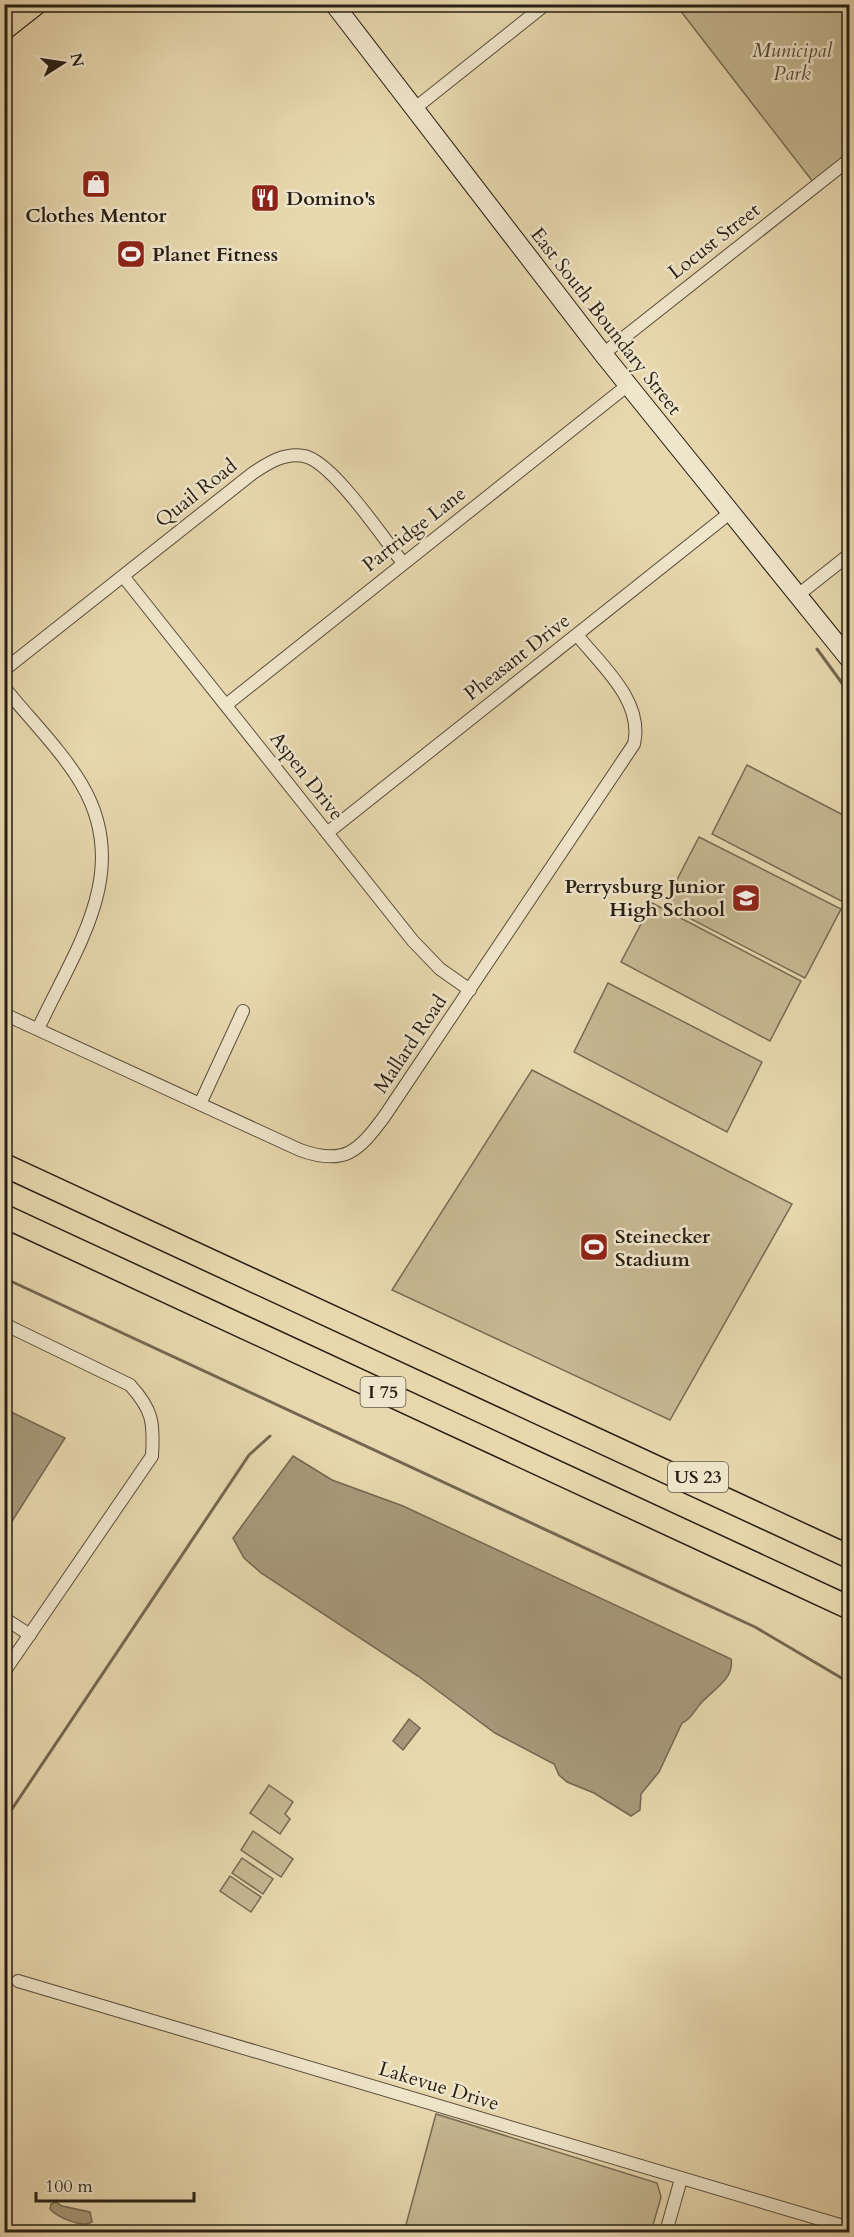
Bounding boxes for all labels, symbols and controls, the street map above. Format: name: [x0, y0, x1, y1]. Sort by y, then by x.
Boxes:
north arrow: [33, 33, 93, 93]
park label: Municipal Park: [752, 37, 832, 87]
text: N: [64, 51, 89, 69]
shop icon: Clothes Mentor: [80, 168, 112, 200]
restaurant icon: Domino's: [249, 182, 281, 214]
place label: Domino's: [286, 185, 375, 212]
street label: Locust Street: [663, 196, 766, 285]
place label: Clothes Mentor: [25, 202, 168, 229]
street label: East South Boundary Street: [524, 222, 688, 421]
sports icon: Planet Fitness: [115, 238, 147, 270]
place label: Planet Fitness: [152, 241, 278, 268]
street label: Quail Road: [150, 452, 243, 533]
street label: Partridge Lane: [357, 480, 471, 578]
street label: Pheasant Drive: [459, 607, 575, 707]
street label: Aspen Drive: [264, 726, 350, 826]
place label: Perrysburg Junior High School: [564, 873, 726, 923]
school or university icon: Perrysburg Junior High School: [730, 882, 762, 914]
street label: Mallard Road: [367, 989, 453, 1099]
place label: Steinecker Stadium: [615, 1223, 711, 1273]
sports icon: Steinecker Stadium: [578, 1231, 610, 1263]
road number: I 75: [360, 1377, 406, 1407]
road number: US 23: [668, 1462, 728, 1492]
street label: Lakevue Drive: [376, 2055, 502, 2117]
scale bar: [36, 2165, 194, 2203]
text: 100 m: [45, 2174, 93, 2199]

